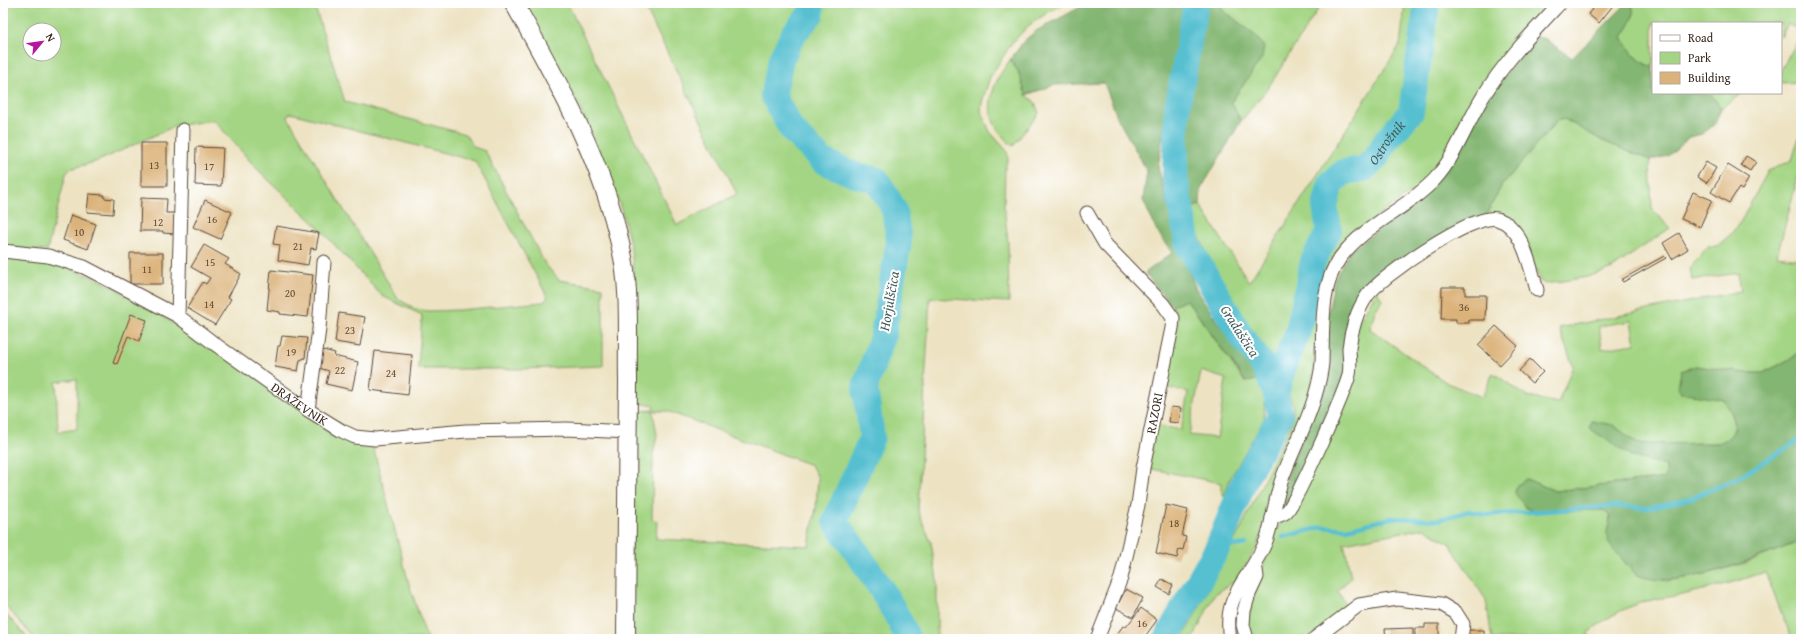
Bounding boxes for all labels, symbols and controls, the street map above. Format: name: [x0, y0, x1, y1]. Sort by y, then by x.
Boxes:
north arrow: [22, 22, 62, 62]
legend: [1652, 22, 1782, 94]
text: Road: [1688, 29, 1714, 46]
text: N: [42, 30, 60, 45]
text: Park: [1688, 49, 1712, 66]
text: Building: [1688, 69, 1731, 86]
water label: Ostrožnik: [1364, 115, 1410, 170]
house number: 13: [149, 157, 159, 173]
house number: 17: [204, 158, 214, 174]
house number: 16: [207, 211, 217, 227]
house number: 12: [153, 214, 163, 230]
house number: 10: [74, 224, 84, 240]
house number: 21: [293, 238, 303, 254]
house number: 15: [205, 254, 215, 270]
house number: 11: [142, 261, 152, 277]
water label: Horjulščica: [874, 269, 904, 333]
house number: 20: [285, 285, 295, 301]
house number: 14: [204, 296, 214, 312]
house number: 36: [1459, 299, 1469, 315]
water label: Gradaščica: [1216, 301, 1265, 361]
house number: 23: [345, 322, 355, 338]
house number: 19: [286, 344, 296, 360]
house number: 22: [335, 362, 345, 378]
house number: 24: [386, 365, 396, 381]
street label: DRAŽEVNIK: [267, 378, 332, 430]
street label: RAZORI: [1141, 391, 1168, 435]
house number: 18: [1169, 515, 1179, 531]
house number: 16: [1137, 615, 1147, 631]

